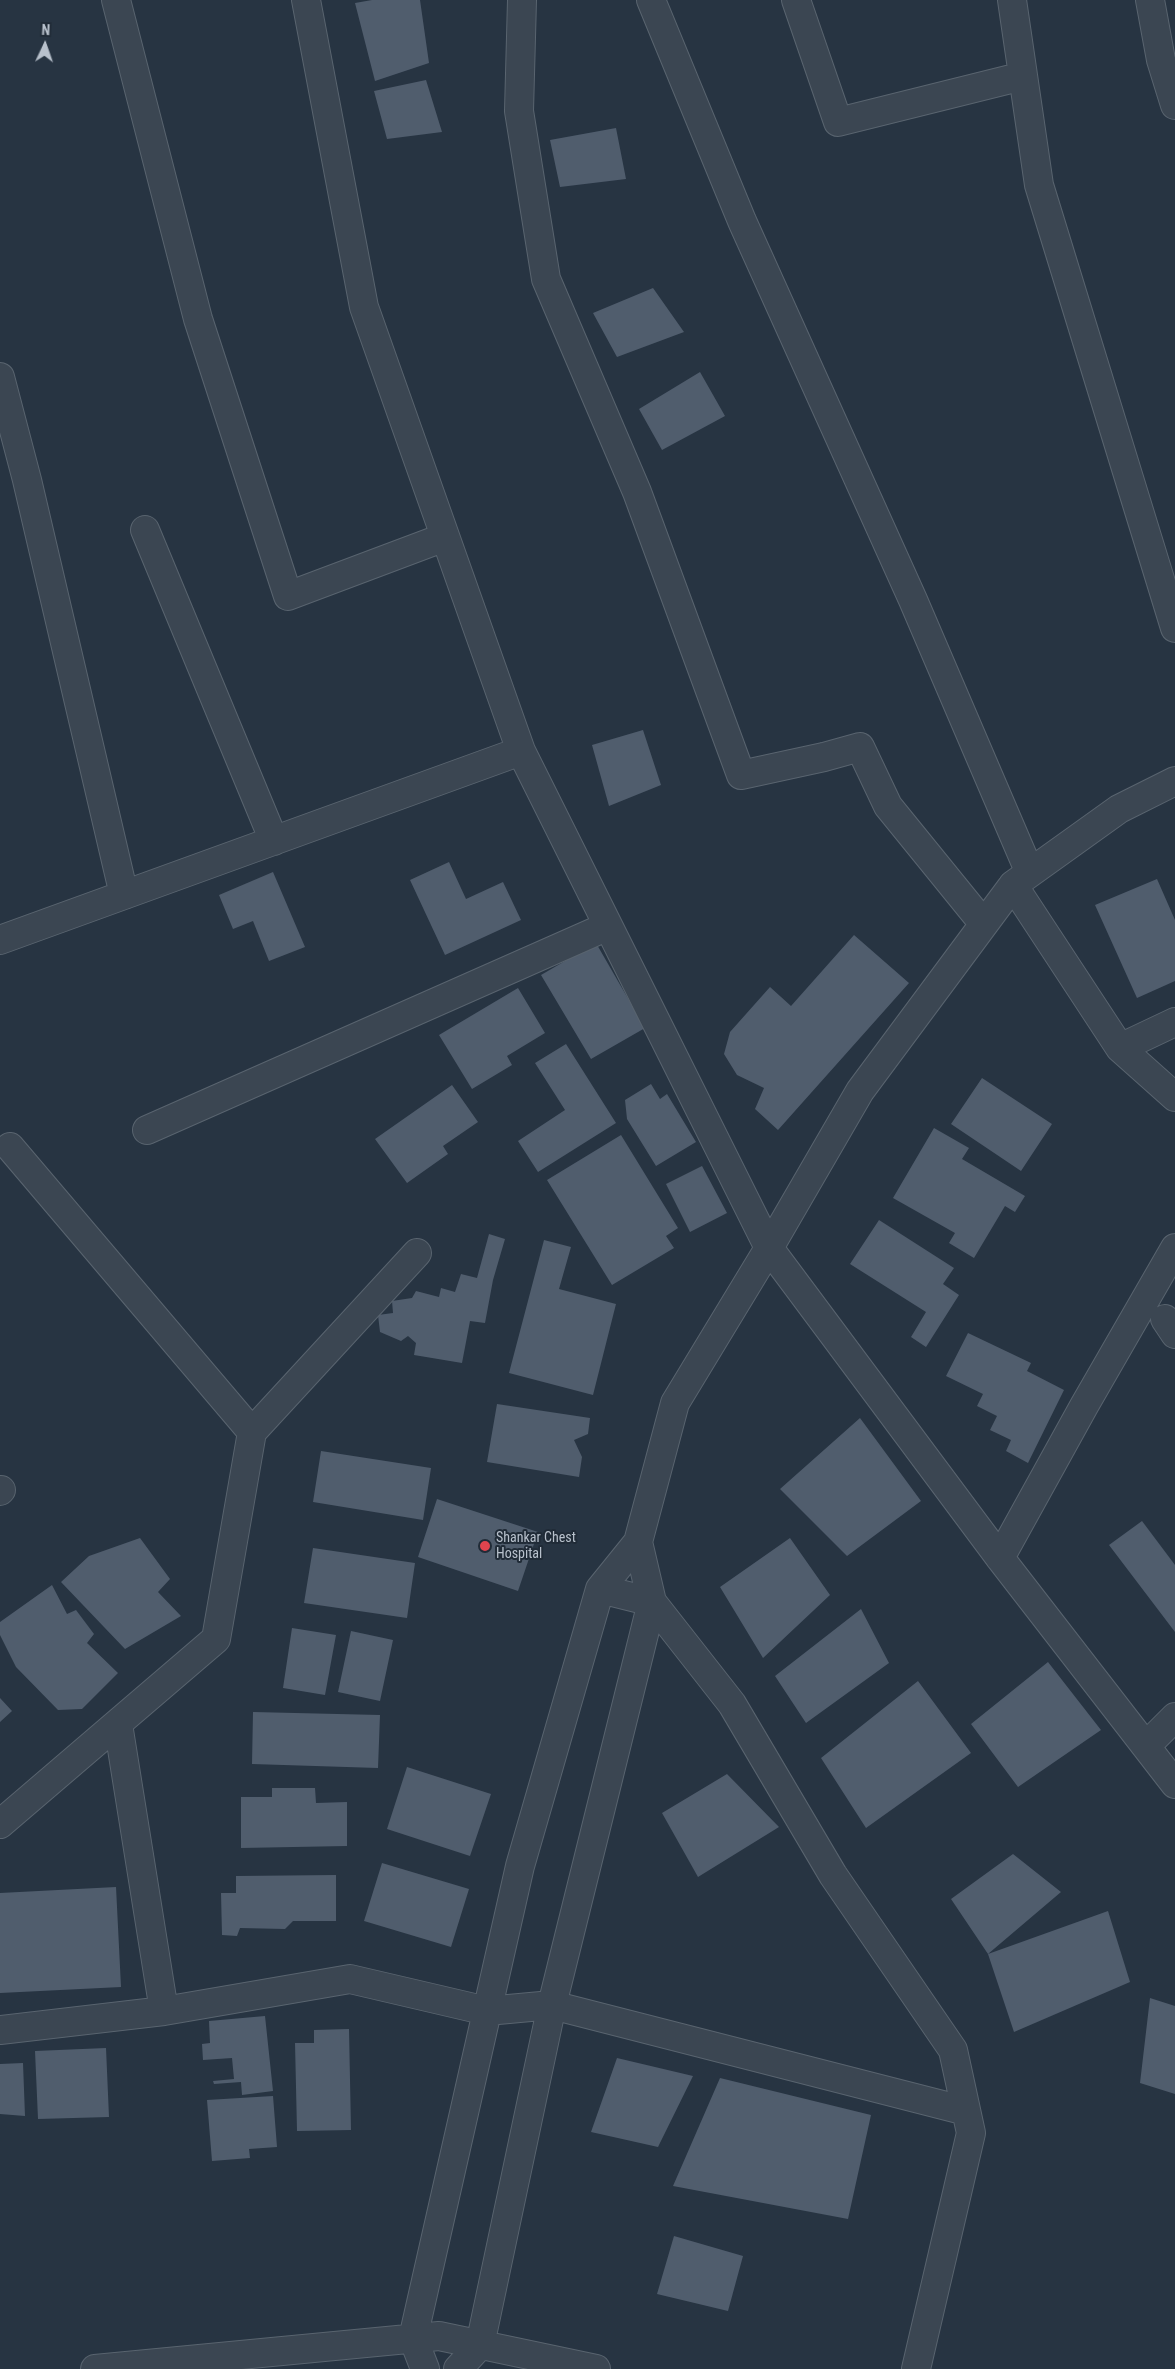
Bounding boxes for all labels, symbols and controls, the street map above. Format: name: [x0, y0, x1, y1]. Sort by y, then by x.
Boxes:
north arrow: [20, 20, 70, 70]
text: N: [41, 22, 50, 38]
place label: Shankar Chest Hospital: [496, 1530, 576, 1562]
marker: Shankar Chest Hospital: [478, 1539, 492, 1553]

